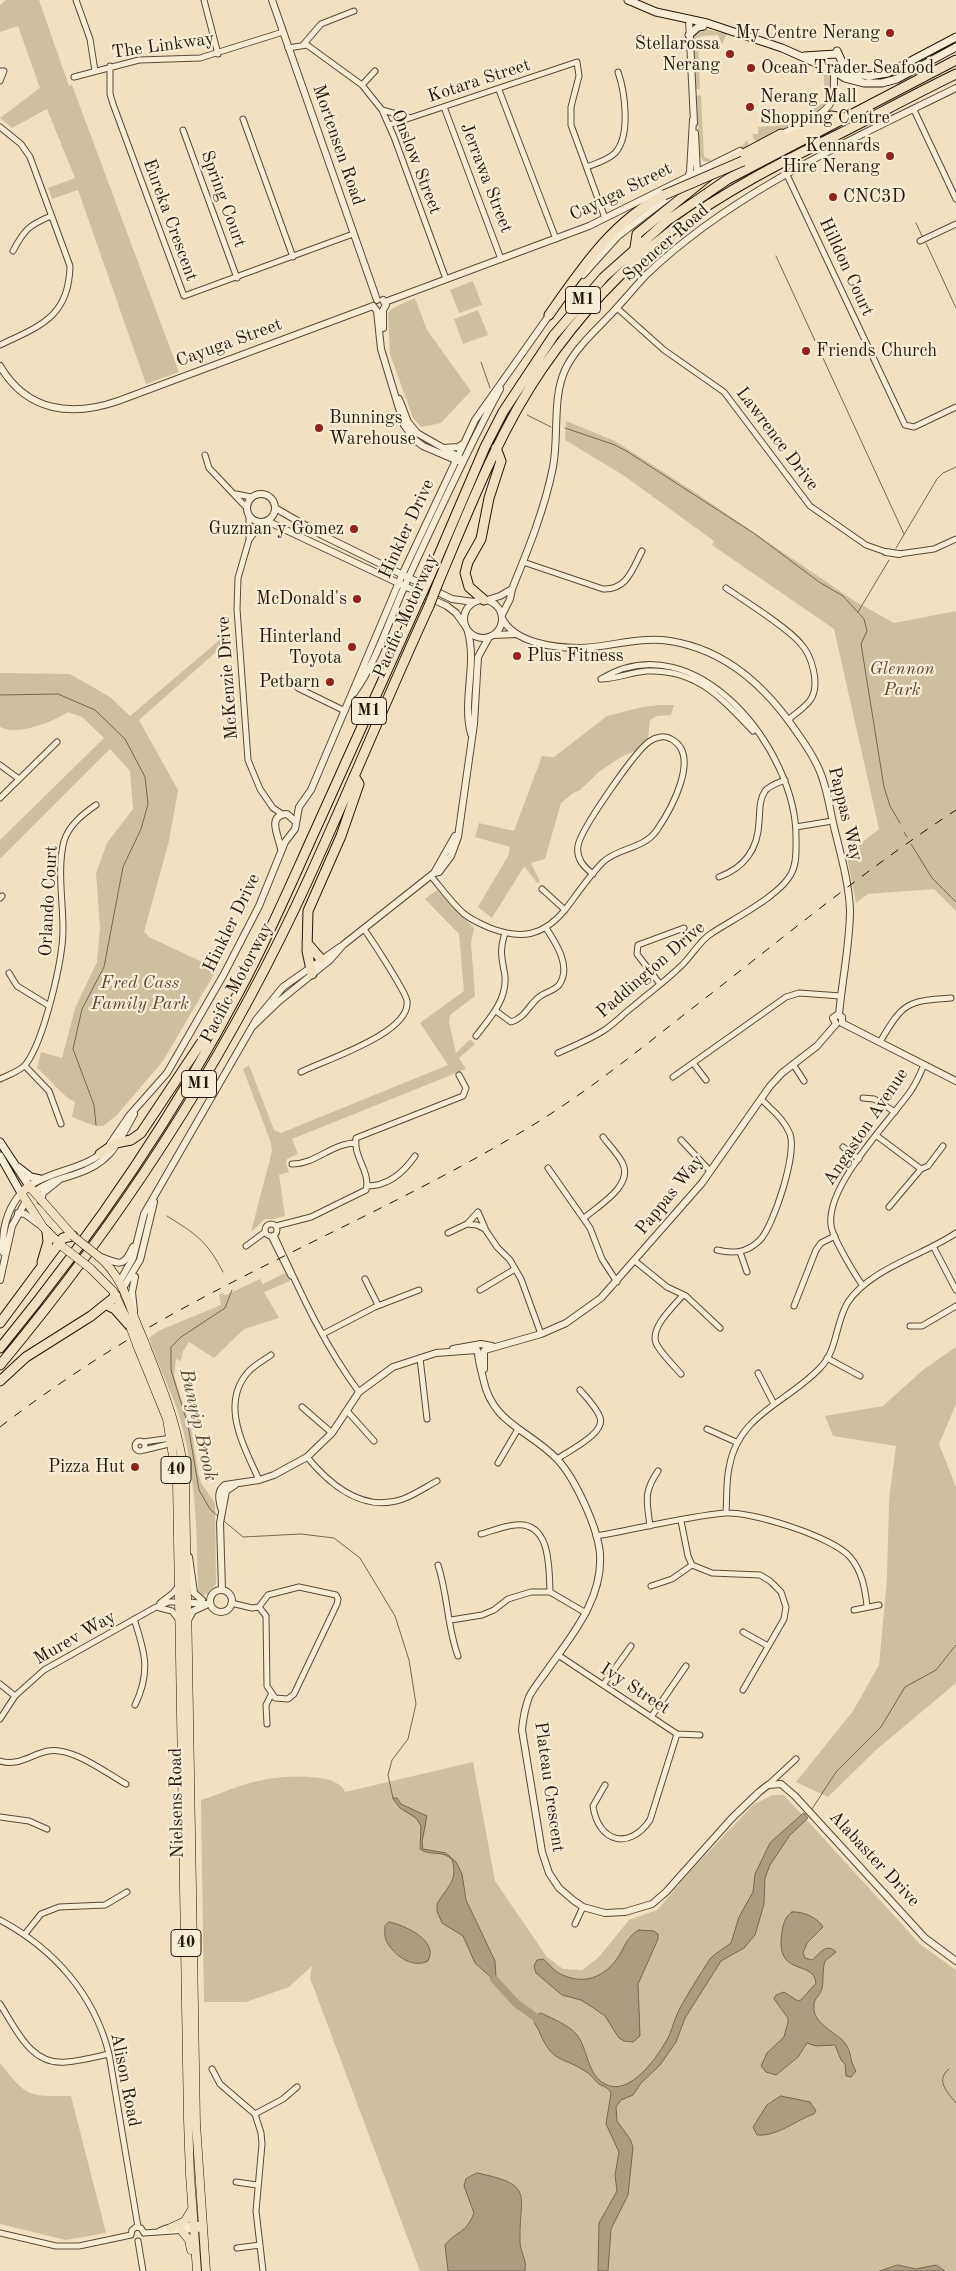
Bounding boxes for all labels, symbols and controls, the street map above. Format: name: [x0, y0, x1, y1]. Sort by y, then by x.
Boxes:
place label: My Centre Nerang: [735, 22, 880, 44]
marker: My Centre Nerang: [884, 27, 896, 39]
street label: The Linkway: [110, 28, 216, 64]
place label: Stellarossa Nerang: [635, 33, 720, 76]
marker: Stellarossa Nerang: [724, 48, 736, 60]
street label: Kotara Street: [425, 54, 533, 108]
place label: Ocean Trader Seafood: [761, 57, 934, 79]
marker: Ocean Trader Seafood: [745, 62, 757, 74]
street label: Mortensen Road: [307, 82, 369, 208]
place label: Nerang Mall Shopping Centre: [760, 86, 890, 128]
marker: Nerang Mall Shopping Centre: [744, 101, 756, 113]
street label: Onslow Street: [386, 107, 446, 217]
street label: Jerrawa Street: [455, 120, 517, 236]
place label: Kennards Hire Nerang: [782, 135, 880, 178]
street label: Spring Court: [195, 148, 251, 250]
marker: Kennards Hire Nerang: [884, 150, 896, 162]
street label: Eureka Crescent: [138, 156, 202, 284]
street label: Cayuga Street: [566, 158, 676, 226]
place label: CNC3D: [843, 186, 905, 208]
marker: CNC3D: [827, 191, 839, 203]
street label: Spencer Road: [618, 200, 714, 286]
street label: Hilldon Court: [814, 214, 878, 320]
road number: M1: [566, 286, 600, 314]
street label: Cayuga Street: [173, 314, 285, 372]
place label: Friends Church: [816, 340, 937, 362]
marker: Friends Church: [800, 345, 812, 357]
street label: Lawrence Drive: [731, 383, 823, 495]
place label: Bunnings Warehouse: [329, 407, 416, 449]
marker: Bunnings Warehouse: [313, 422, 325, 434]
street label: Hinkler Drive: [375, 476, 439, 582]
place label: Guzman y Gomez: [209, 518, 344, 540]
marker: Guzman y Gomez: [348, 523, 360, 535]
street label: Pacific Motorway: [369, 551, 443, 681]
place label: McDonald's: [256, 588, 347, 610]
marker: McDonald's: [351, 593, 363, 605]
street label: McKenzie Drive: [213, 615, 243, 741]
place label: Hinterland Toyota: [258, 626, 342, 669]
marker: Hinterland Toyota: [346, 641, 358, 653]
place label: Plus Fitness: [527, 645, 624, 667]
marker: Plus Fitness: [511, 650, 523, 662]
park label: Glennon Park: [869, 658, 935, 701]
place label: Petbarn: [259, 671, 320, 693]
marker: Petbarn: [324, 676, 336, 688]
road number: M1: [352, 698, 386, 724]
street label: Pappas Way: [823, 764, 867, 864]
street label: Orlando Court: [35, 845, 63, 957]
street label: Hinkler Drive: [199, 870, 265, 976]
street label: Paddington Drive: [592, 917, 710, 1023]
street label: Pacific Motorway: [196, 919, 278, 1047]
park label: Fred Cass Family Park: [91, 972, 189, 1014]
street label: Angaston Avenue: [819, 1064, 913, 1190]
road number: M1: [182, 1070, 216, 1098]
street label: Pappas Way: [631, 1151, 709, 1239]
water label: Bunyip Brook: [174, 1367, 222, 1483]
place label: Pizza Hut: [48, 1456, 125, 1478]
road number: 40: [161, 1456, 191, 1484]
marker: Pizza Hut: [129, 1461, 141, 1473]
street label: Murev Way: [30, 1606, 120, 1670]
street label: Ivy Street: [596, 1658, 674, 1720]
street label: Plateau Crescent: [529, 1720, 569, 1854]
street label: Nielsens Road: [165, 1748, 189, 1858]
street label: Alabaster Drive: [824, 1806, 924, 1912]
road number: 40: [171, 1930, 201, 1956]
street label: Alison Road: [105, 2031, 145, 2129]

